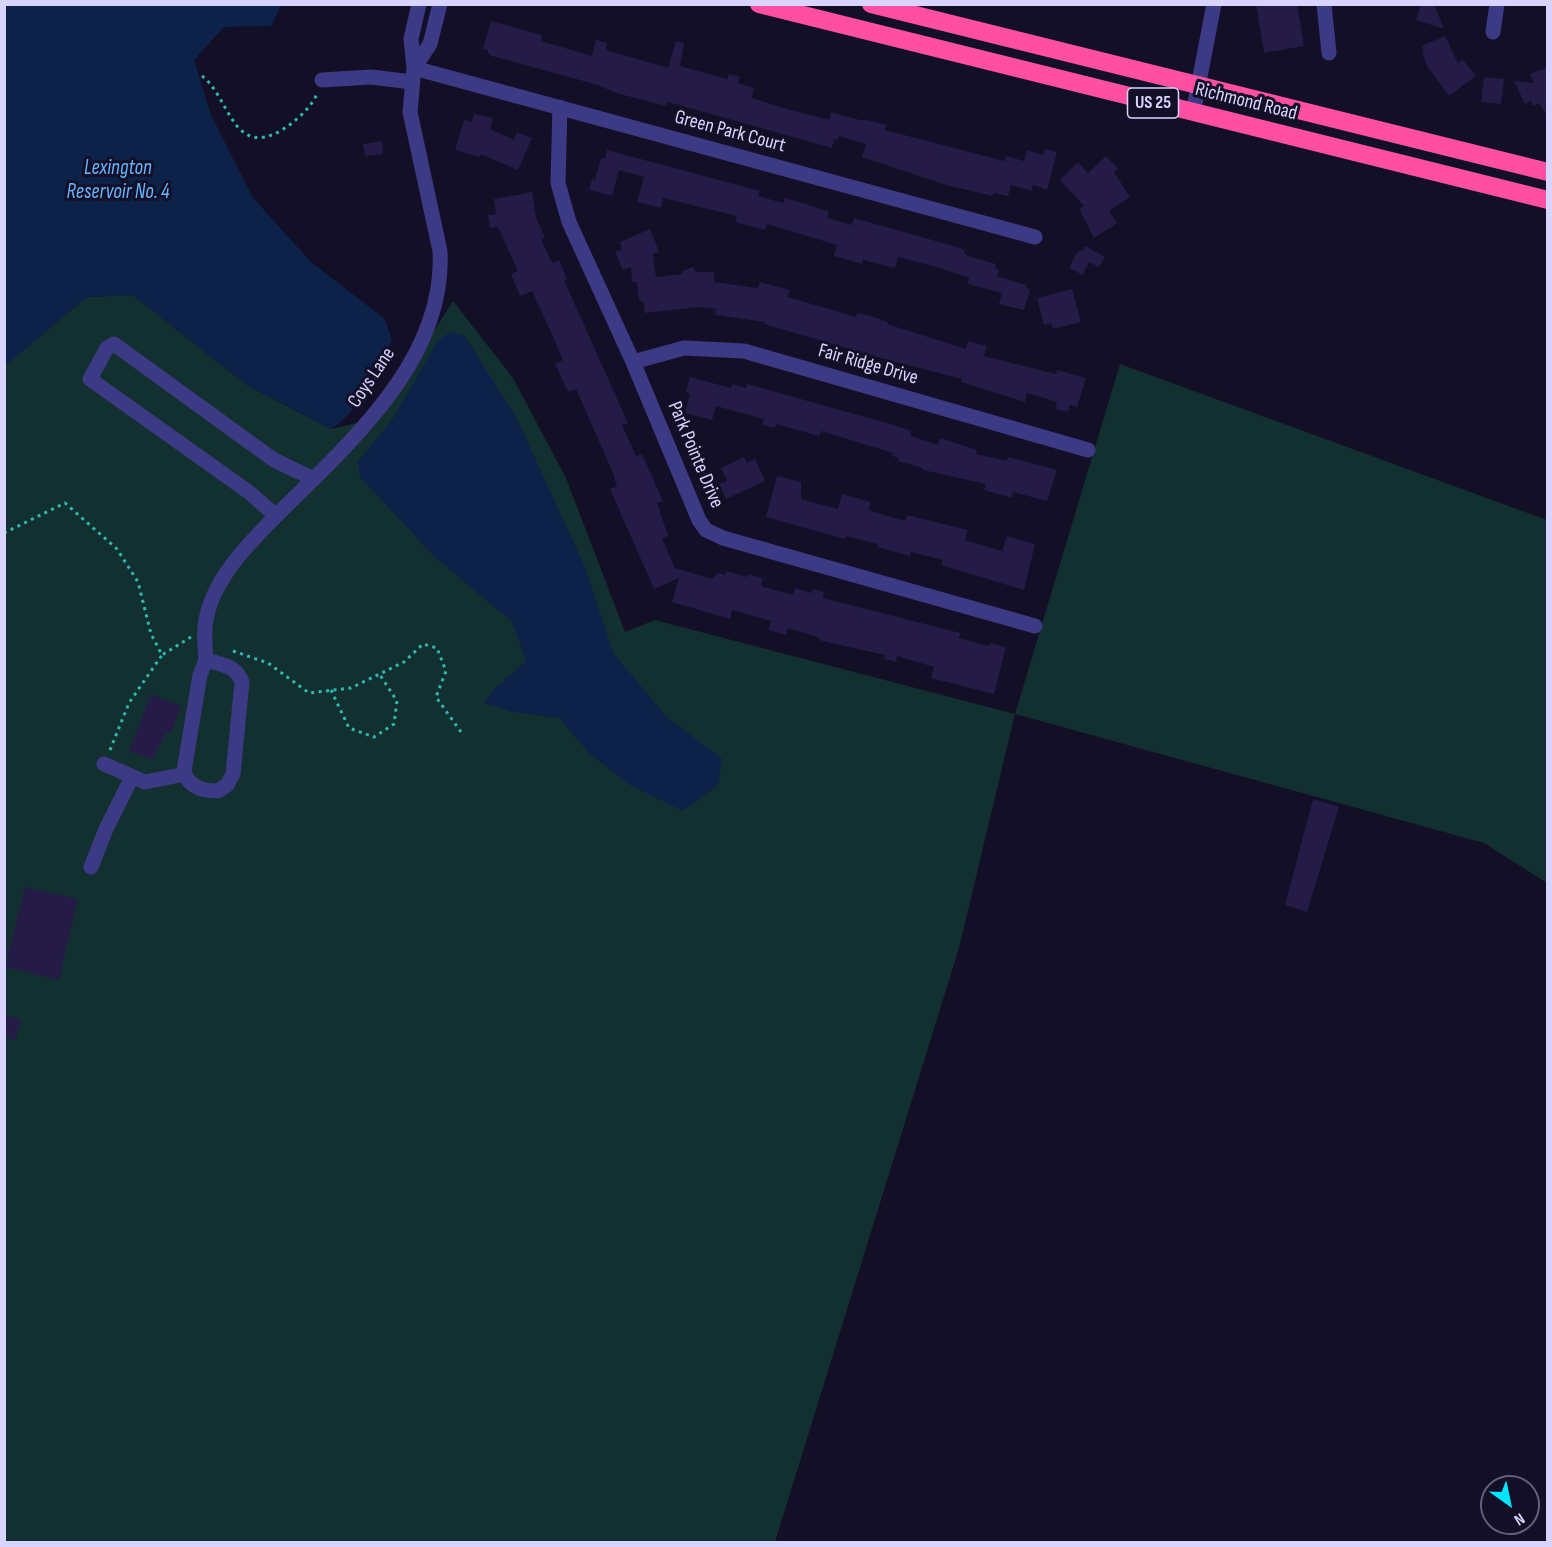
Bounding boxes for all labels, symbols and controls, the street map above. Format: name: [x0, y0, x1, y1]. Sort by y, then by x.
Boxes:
street label: Richmond Road: [1193, 78, 1299, 126]
road number: US 25: [1128, 88, 1178, 118]
street label: Green Park Court: [672, 106, 788, 158]
water label: Lexington Reservoir No. 4: [67, 156, 169, 206]
street label: Fair Ridge Drive: [815, 339, 921, 391]
street label: Coys Lane: [343, 343, 401, 413]
street label: Park Pointe Drive: [662, 398, 728, 512]
north arrow: [1480, 1475, 1540, 1535]
text: N: [1510, 1509, 1528, 1529]

